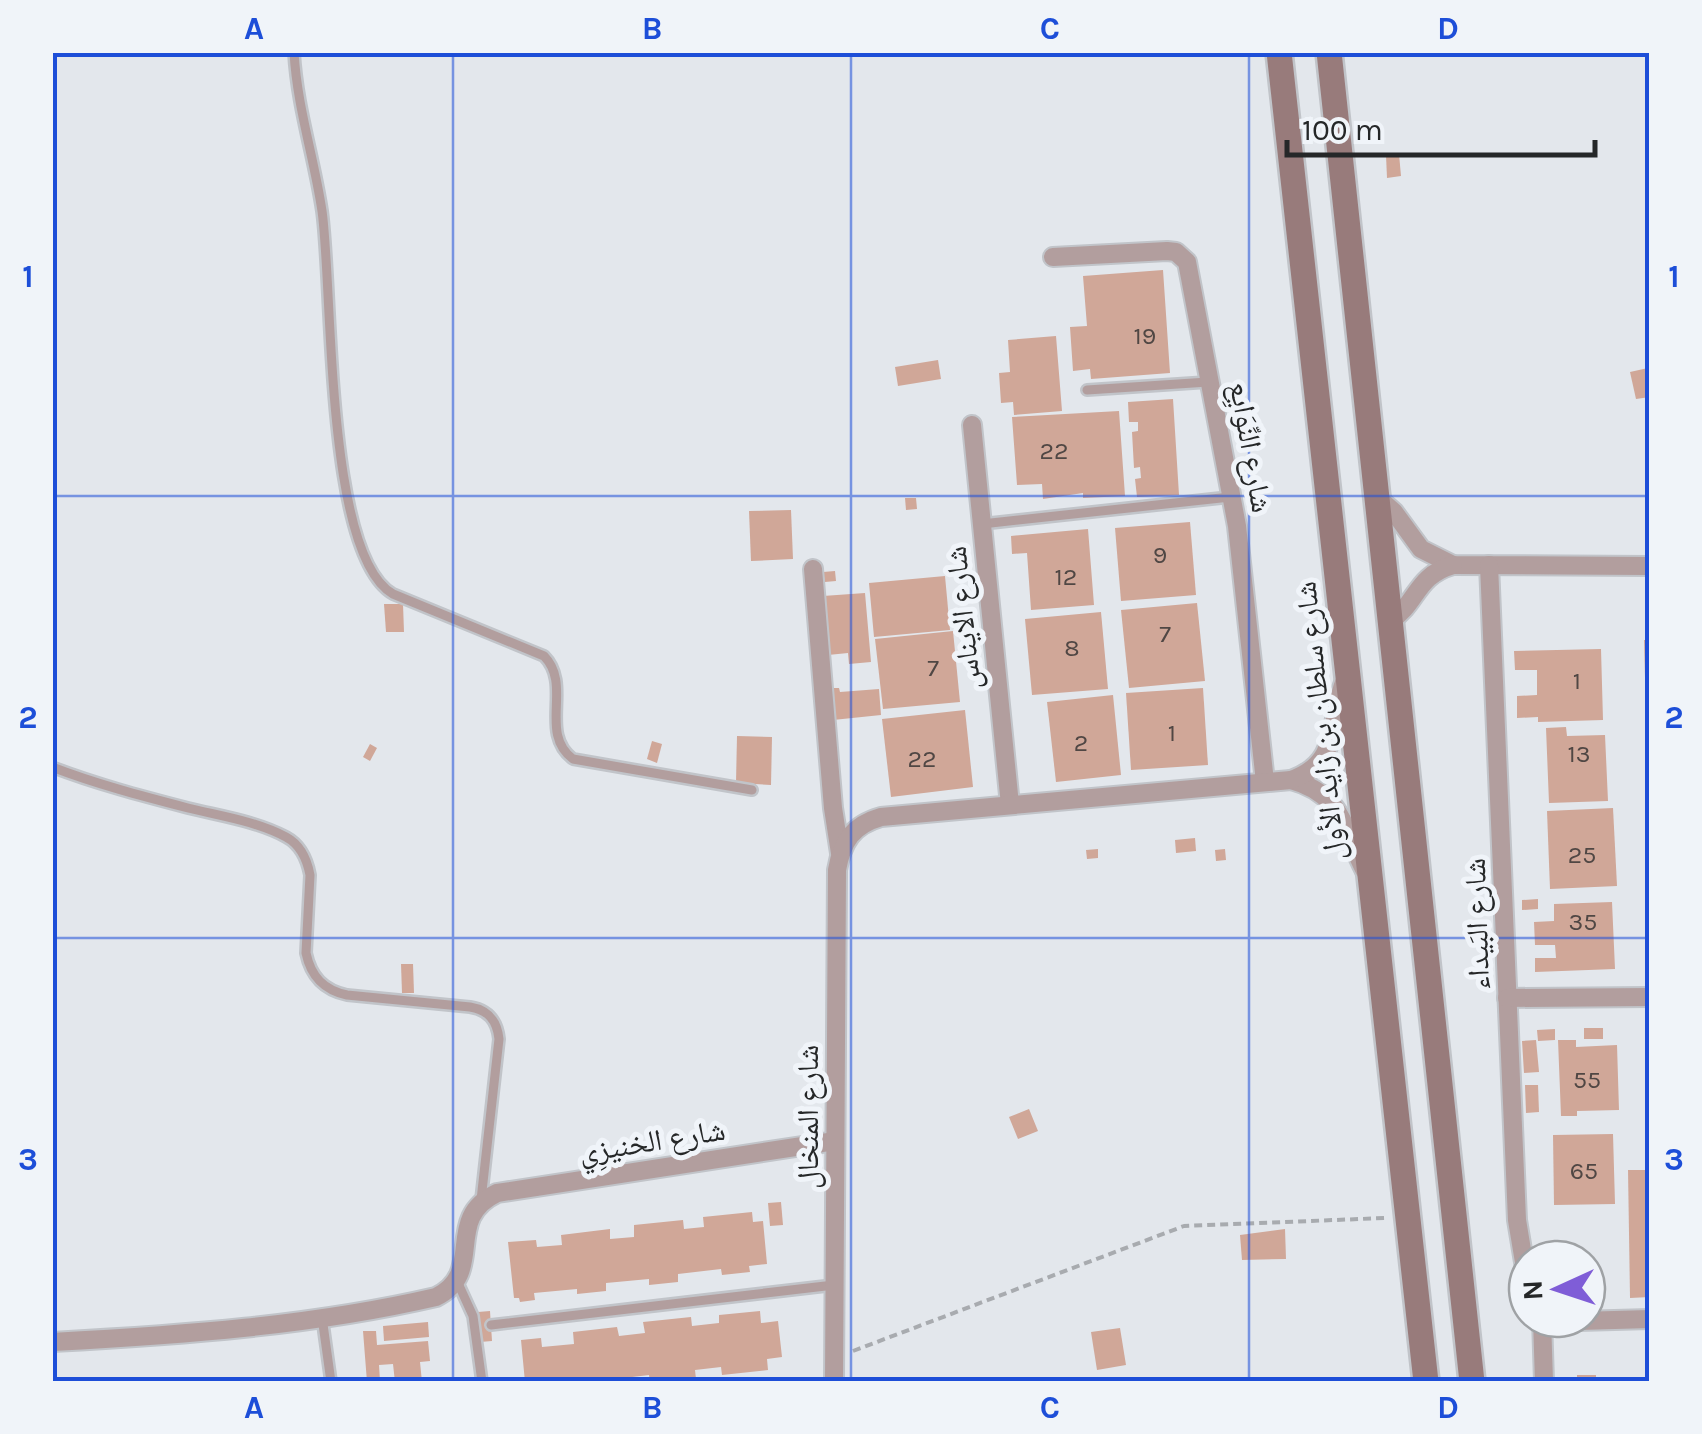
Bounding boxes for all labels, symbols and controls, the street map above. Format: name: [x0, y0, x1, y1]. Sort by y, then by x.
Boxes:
text: A: [244, 10, 264, 47]
text: B: [642, 10, 662, 47]
text: C: [1040, 10, 1060, 47]
text: D: [1437, 10, 1459, 47]
scale bar: [1287, 95, 1594, 157]
text: 100 m: [1302, 112, 1383, 148]
text: 1: [22, 258, 34, 295]
text: 1: [1668, 258, 1680, 295]
house number: 19: [1134, 321, 1156, 350]
street label: شارع النِّوَايِع: [1219, 379, 1280, 516]
house number: 22: [1040, 436, 1068, 465]
house number: 9: [1153, 540, 1167, 569]
street label: شارع الايناس: [938, 544, 989, 691]
house number: 12: [1055, 562, 1077, 591]
street label: شارع سلطان بن زايد الأول: [1287, 580, 1354, 862]
house number: 7: [1159, 619, 1171, 648]
house number: 8: [1064, 633, 1080, 662]
house number: 7: [927, 653, 939, 682]
house number: 1: [1573, 666, 1581, 695]
text: 2: [18, 699, 38, 736]
text: 2: [1664, 699, 1684, 736]
house number: 1: [1168, 718, 1176, 747]
house number: 2: [1074, 728, 1088, 757]
house number: 13: [1567, 739, 1591, 768]
house number: 22: [908, 744, 936, 773]
house number: 25: [1568, 840, 1596, 869]
street label: شارع البَيداء: [1457, 858, 1498, 990]
house number: 35: [1569, 907, 1597, 936]
street label: شارع المنخال: [790, 1045, 827, 1189]
house number: 55: [1573, 1065, 1601, 1094]
street label: شارع الخنيزِي: [576, 1112, 729, 1176]
text: 3: [18, 1141, 38, 1178]
text: 3: [1664, 1141, 1684, 1178]
house number: 65: [1570, 1156, 1598, 1185]
north arrow: [1507, 1239, 1607, 1339]
text: N: [1516, 1279, 1550, 1301]
text: A: [244, 1389, 264, 1426]
text: B: [642, 1389, 662, 1426]
text: C: [1040, 1389, 1060, 1426]
text: D: [1437, 1389, 1459, 1426]

